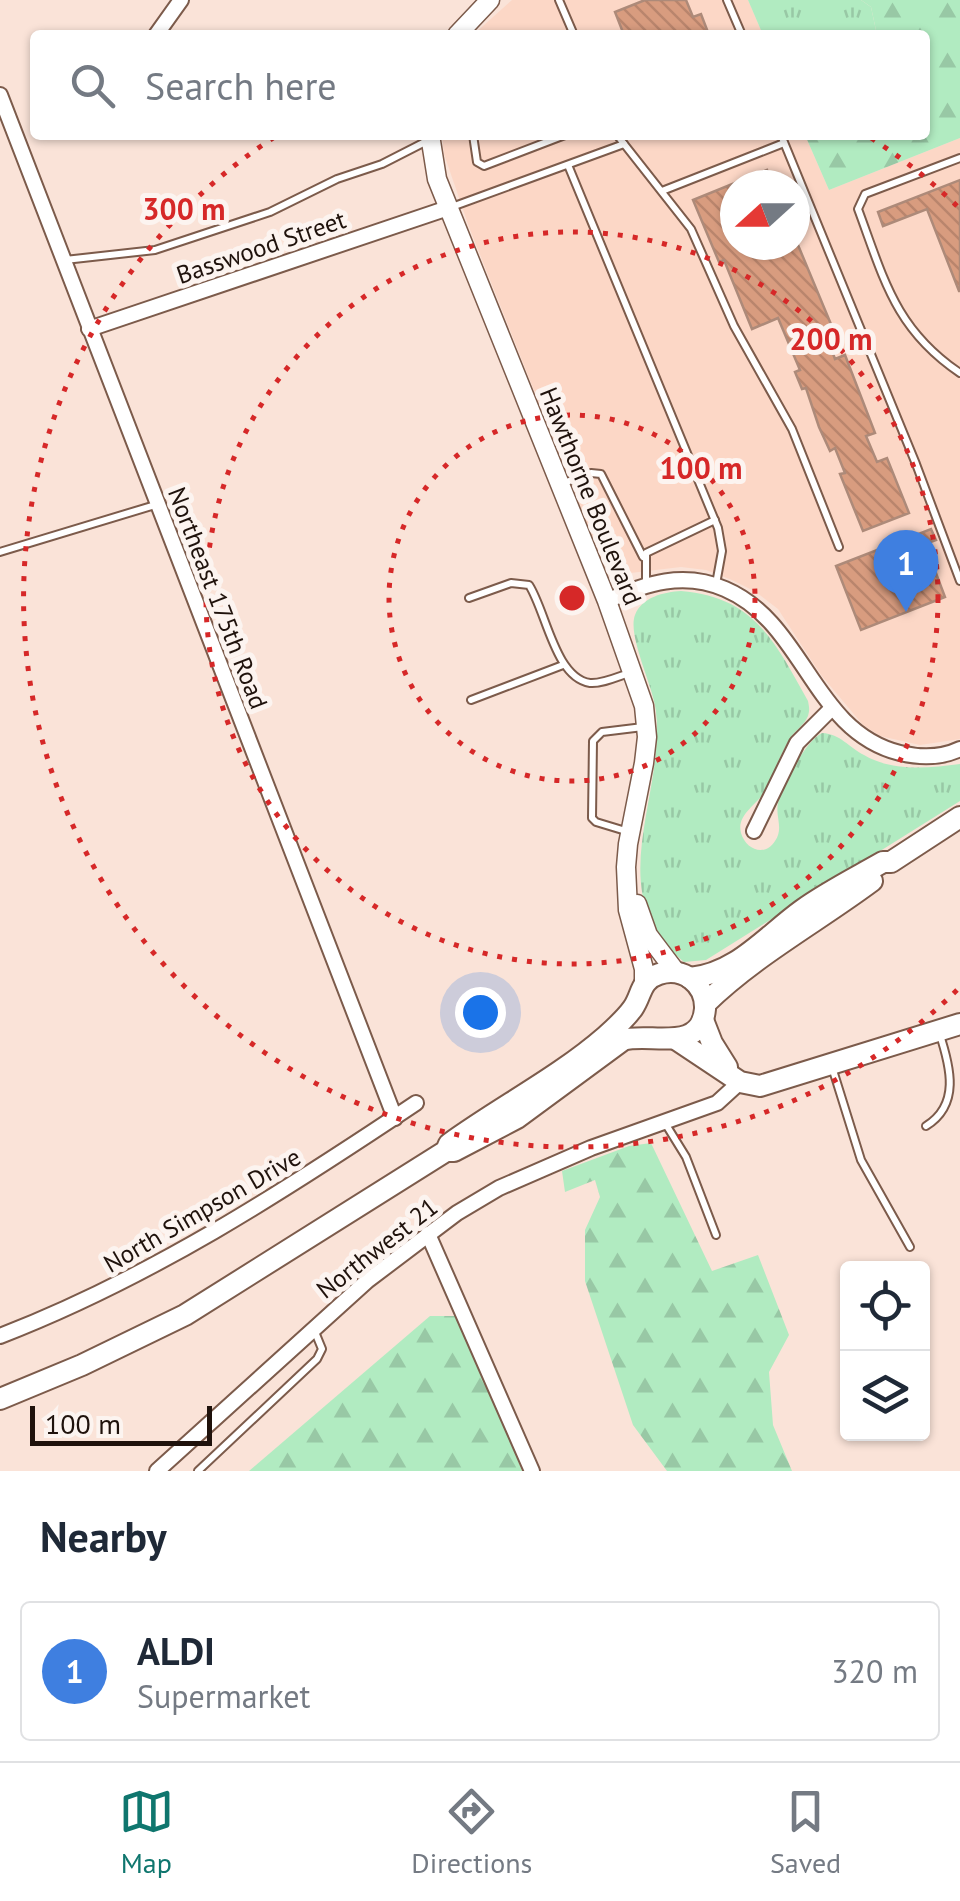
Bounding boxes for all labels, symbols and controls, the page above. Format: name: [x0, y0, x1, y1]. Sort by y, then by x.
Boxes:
search box: [30, 30, 930, 140]
icon: search: [65, 58, 120, 113]
text: Search here: [145, 61, 337, 110]
north arrow: [720, 170, 810, 260]
text: 300 m: [143, 189, 225, 228]
street label: Basswood Street: [172, 203, 350, 291]
text: 200 m: [790, 319, 872, 358]
street label: Hawthorne Boulevard: [533, 382, 649, 610]
text: 100 m: [660, 448, 742, 487]
street label: Northeast 175th Road: [161, 483, 275, 713]
pin: 1: [874, 530, 938, 612]
centre of rings: [554, 580, 590, 616]
your location: [455, 987, 506, 1038]
street label: North Simpson Drive: [98, 1141, 306, 1279]
street label: Northwest 21: [310, 1191, 444, 1305]
map controls: [840, 1261, 930, 1441]
button: locate: [840, 1261, 930, 1351]
button: layers: [840, 1351, 930, 1441]
scale bar: [30, 1401, 212, 1446]
text: 100 m: [45, 1405, 121, 1442]
text: Nearby: [40, 1509, 167, 1564]
text: ALDI: [137, 1626, 215, 1675]
text: 1: [65, 1650, 84, 1692]
text: 320 m: [831, 1650, 918, 1692]
text: Supermarket: [137, 1675, 310, 1717]
tab: Map: [119, 1784, 174, 1881]
tab: Directions: [411, 1784, 532, 1881]
tab: Saved: [770, 1784, 841, 1881]

